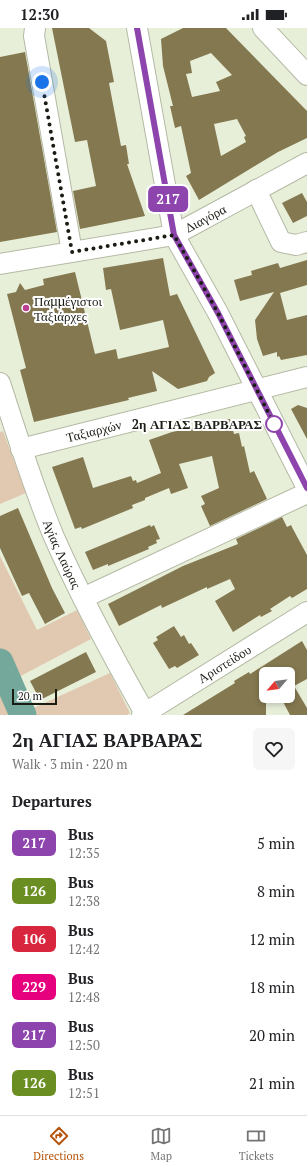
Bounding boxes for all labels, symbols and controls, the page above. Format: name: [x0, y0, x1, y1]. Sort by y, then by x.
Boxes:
text: 12:30: [20, 4, 59, 24]
your location: [32, 72, 52, 92]
line badge: 217: [145, 186, 191, 212]
text: 217: [156, 189, 180, 208]
street label: Διαγόρα: [182, 200, 229, 237]
place label: Παμμέγιστοι Ταξιάρχες: [34, 292, 103, 325]
marker: Παμμέγιστοι Ταξιάρχες: [21, 303, 31, 313]
street label: Ταξιαρχών: [64, 415, 123, 446]
place label: 2η ΑΓΙΑΣ ΒΑΡΒΑΡΑΣ: [132, 415, 262, 433]
marker: 2η ΑΓΙΑΣ ΒΑΡΒΑΡΑΣ: [265, 415, 283, 433]
street label: Αγίας Λαύρας: [39, 517, 86, 592]
street label: Αριστείδου: [194, 640, 254, 687]
north arrow: [259, 667, 295, 703]
map controls: [259, 667, 295, 703]
scale bar: [12, 687, 57, 706]
text: 20 m: [18, 689, 42, 703]
text: 2η ΑΓΙΑΣ ΒΑΡΒΑΡΑΣ: [12, 727, 202, 752]
button: heart: [253, 728, 295, 770]
text: Walk · 3 min · 220 m: [12, 755, 127, 773]
text: Departures: [12, 791, 92, 811]
text: Bus: [68, 824, 94, 844]
text: 217: [22, 833, 46, 852]
text: 5 min: [257, 833, 295, 853]
text: 12:35: [68, 844, 100, 862]
text: Bus: [68, 872, 94, 892]
text: 126: [22, 881, 46, 900]
text: 8 min: [257, 881, 295, 901]
text: 12:38: [68, 892, 100, 910]
text: Bus: [68, 920, 94, 940]
text: 106: [22, 929, 46, 948]
text: 12 min: [249, 929, 295, 949]
text: 12:42: [68, 940, 100, 958]
text: Bus: [68, 968, 94, 988]
text: 229: [22, 977, 46, 996]
text: 18 min: [249, 977, 295, 997]
text: 12:48: [68, 988, 100, 1006]
text: Bus: [68, 1016, 94, 1036]
text: 217: [22, 1025, 46, 1044]
text: 20 min: [249, 1025, 295, 1045]
text: 12:50: [68, 1036, 100, 1054]
text: Bus: [68, 1064, 94, 1084]
text: 126: [22, 1073, 46, 1092]
text: 21 min: [249, 1073, 295, 1093]
text: 12:51: [68, 1084, 100, 1102]
tab: Directions: [33, 1125, 84, 1163]
tab: Map: [150, 1125, 172, 1163]
tab: Tickets: [239, 1125, 274, 1163]

